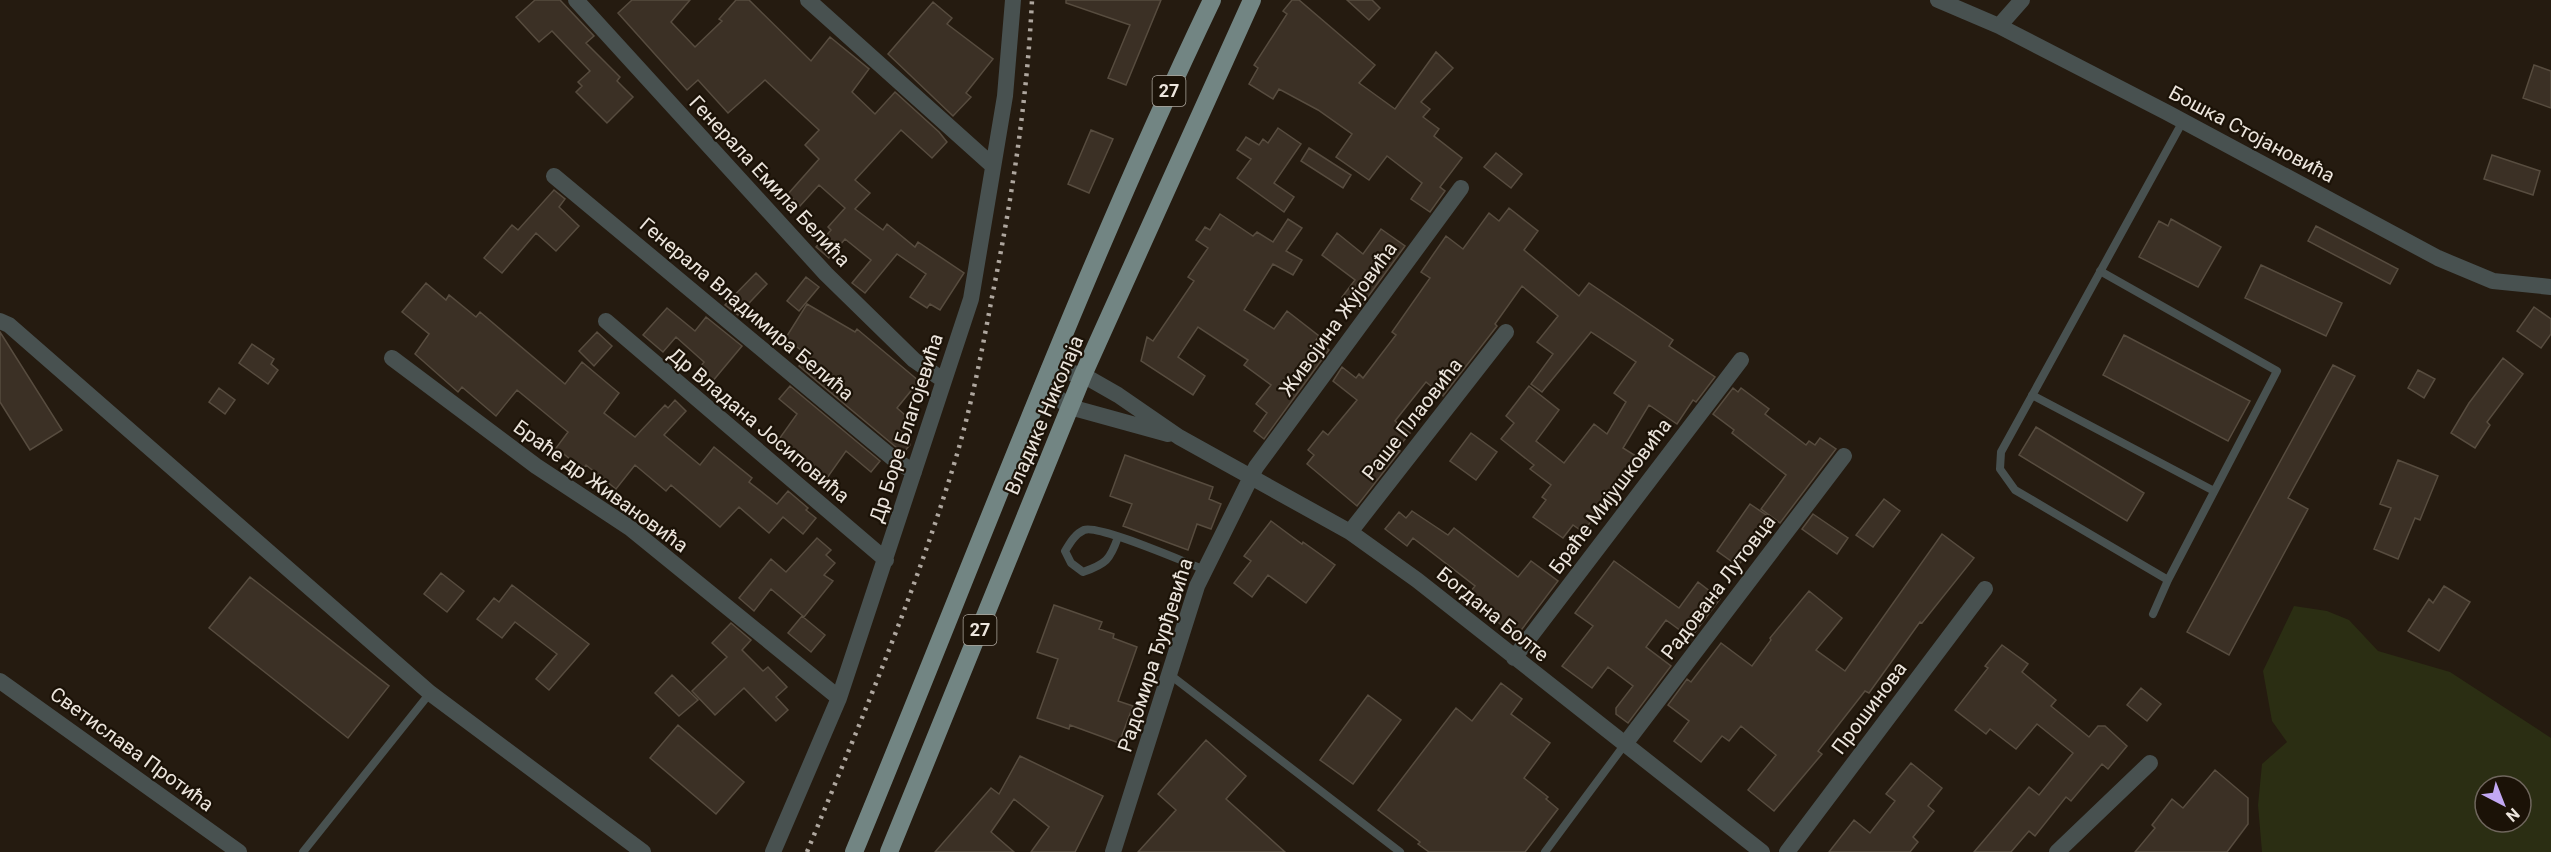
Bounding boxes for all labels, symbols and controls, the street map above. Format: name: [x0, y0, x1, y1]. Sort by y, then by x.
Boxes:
road number: 27: [1152, 76, 1186, 106]
street label: Бошка Стојановића: [2165, 80, 2339, 188]
street label: Генерала Емила Белића: [684, 90, 856, 272]
street label: Генерала Владимира Белића: [635, 212, 859, 406]
street label: Живојина Жујовића: [1274, 237, 1402, 401]
street label: Др Боре Благојевића: [864, 330, 948, 526]
street label: Владике Николаја: [1000, 332, 1088, 498]
street label: Др Владана Јосиповића: [664, 342, 854, 508]
street label: Раше Плаовића: [1357, 353, 1467, 485]
street label: Браће Мијушковића: [1544, 414, 1676, 578]
street label: Браће др Живановића: [509, 415, 693, 557]
street label: Радована Лутовца: [1656, 510, 1780, 664]
street label: Радомира Ђурђевића: [1112, 555, 1198, 755]
street label: Богдана Болте: [1432, 562, 1554, 666]
road number: 27: [964, 615, 996, 645]
street label: Прошинова: [1826, 657, 1912, 759]
street label: Светислава Протића: [46, 682, 218, 816]
north arrow: [2473, 774, 2533, 834]
text: N: [2502, 804, 2523, 826]

